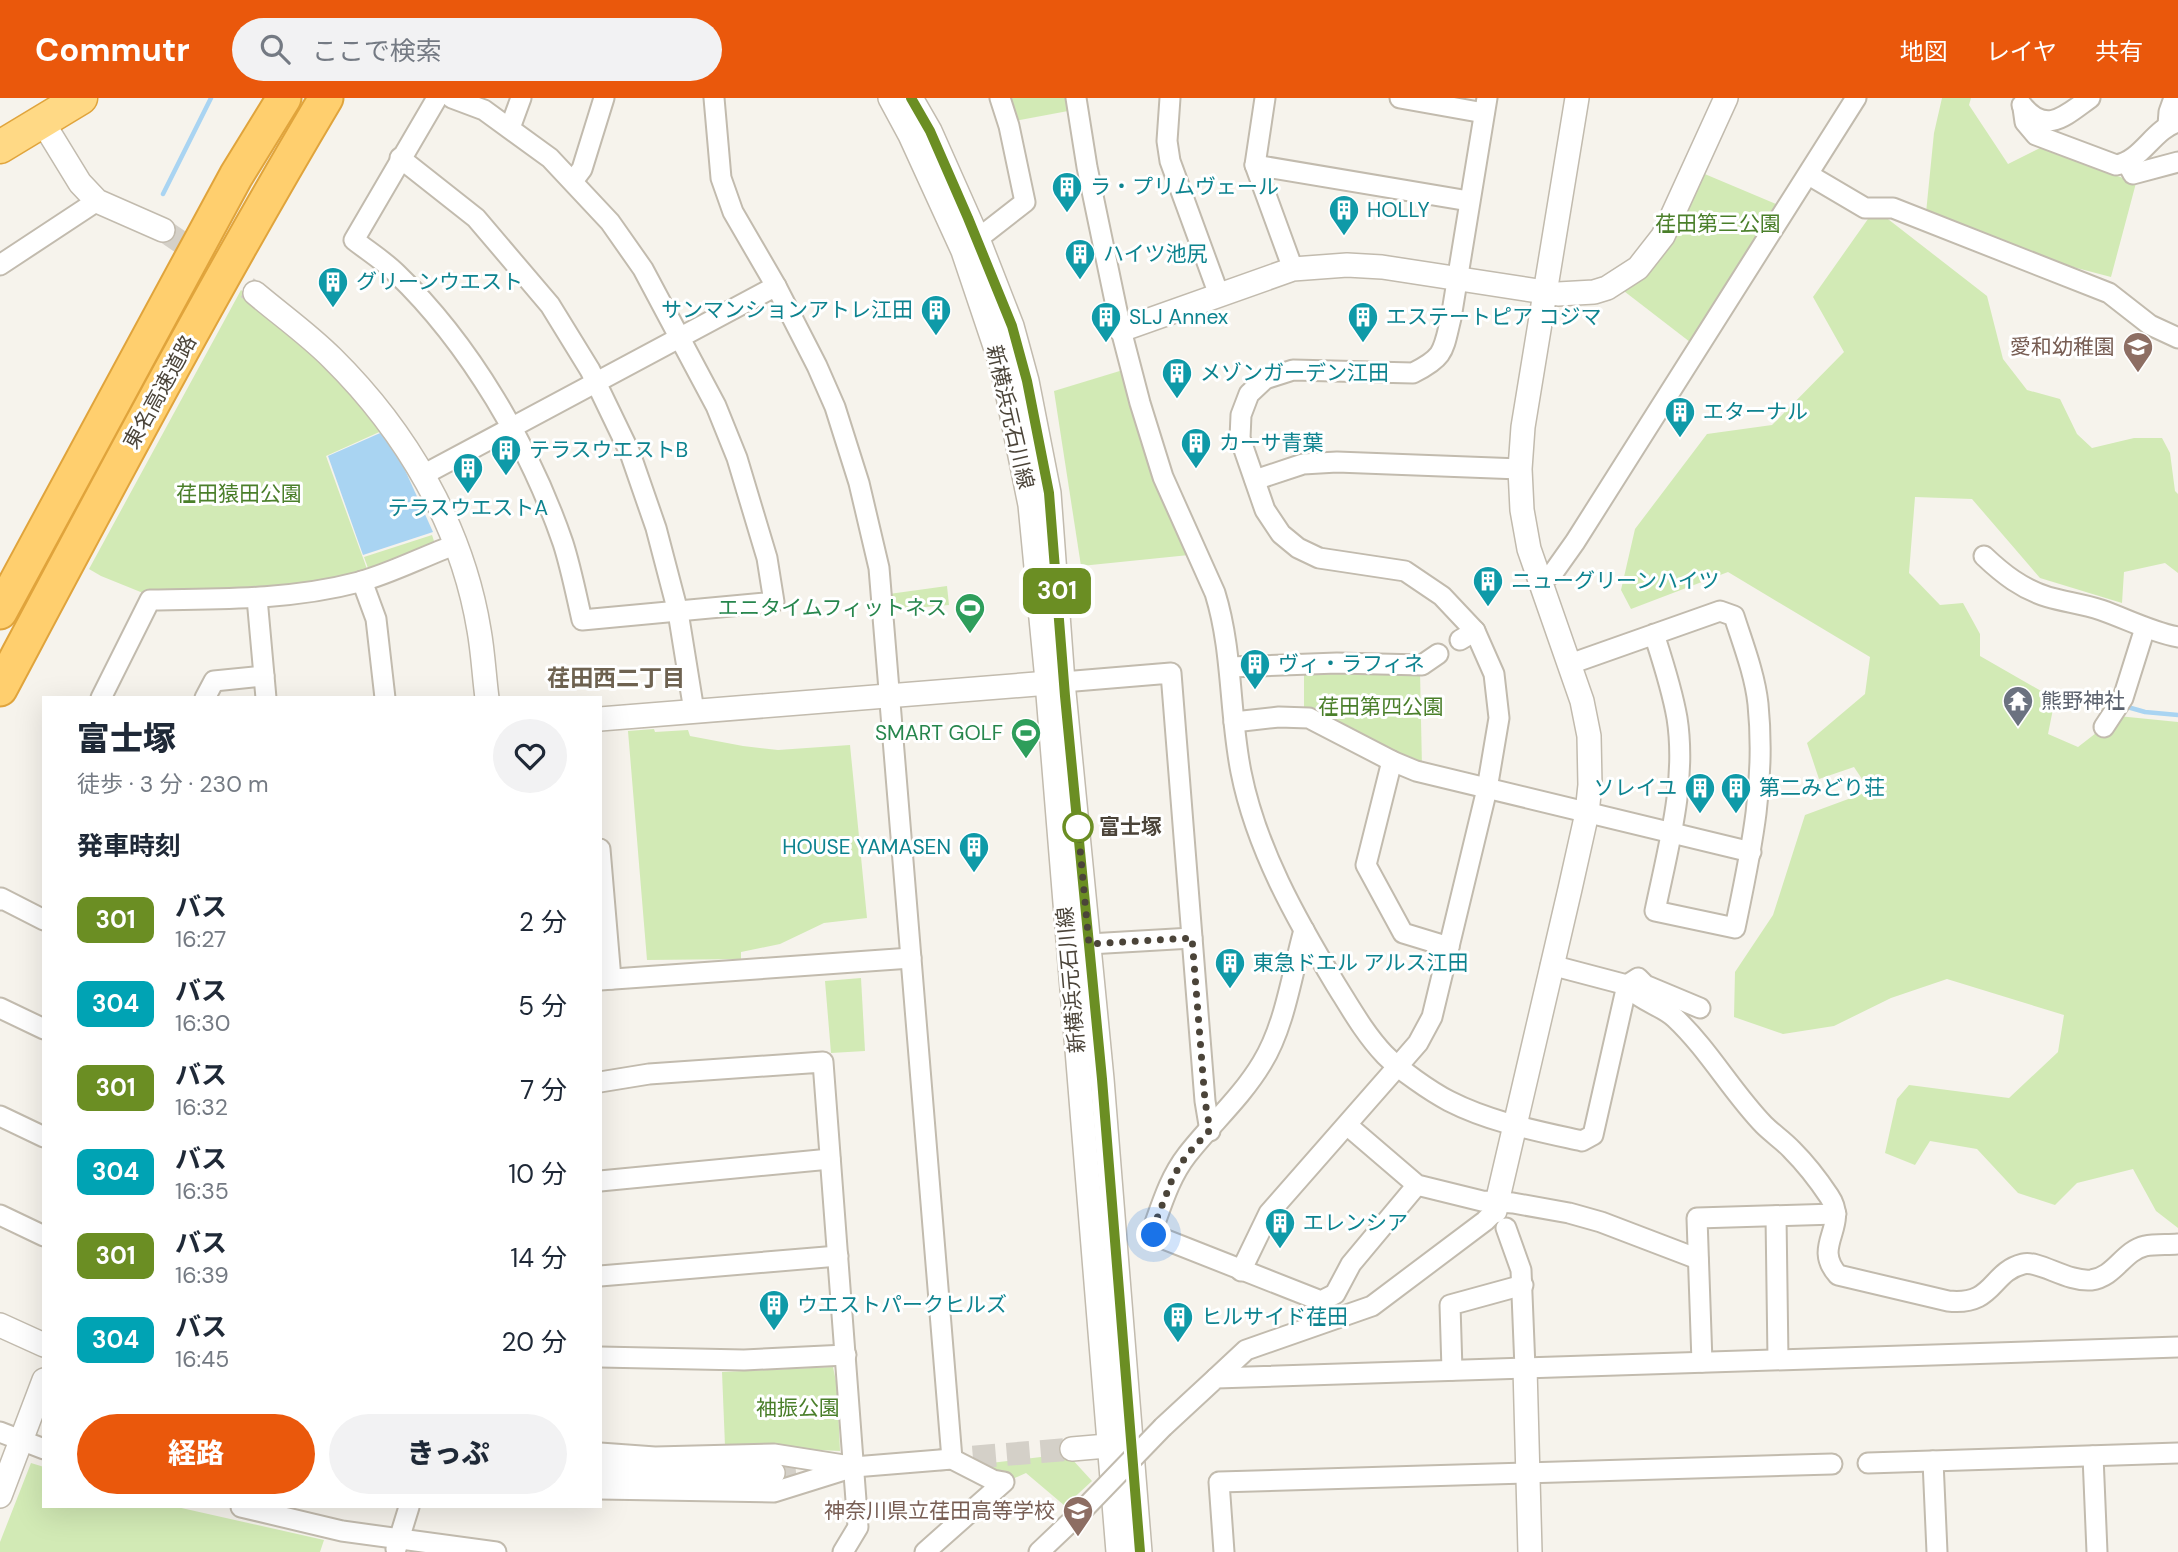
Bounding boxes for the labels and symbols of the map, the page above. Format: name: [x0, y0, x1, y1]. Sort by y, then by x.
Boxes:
building icon: ラ・プリムヴェール: [1050, 170, 1084, 214]
place label: ラ・プリムヴェール: [1090, 173, 1279, 201]
building icon: HOLLY: [1327, 193, 1361, 237]
place label: HOLLY: [1367, 196, 1430, 224]
park label: 荏田第三公園: [1655, 210, 1781, 238]
building icon: ハイツ池尻: [1063, 237, 1097, 281]
place label: ハイツ池尻: [1103, 240, 1208, 268]
building icon: グリーンウエスト: [316, 265, 350, 309]
place label: グリーンウエスト: [356, 268, 523, 296]
building icon: サンマンションアトレ江田: [919, 293, 953, 337]
place label: サンマンションアトレ江田: [661, 296, 913, 324]
building icon: SLJ Annex: [1089, 300, 1123, 344]
building icon: エステートピア コジマ: [1346, 300, 1380, 344]
place label: SLJ Annex: [1129, 303, 1228, 331]
place label: エステートピア コジマ: [1386, 303, 1602, 331]
street label: 東名高速道路: [117, 330, 203, 454]
school or university icon: 愛和幼稚園: [2121, 330, 2155, 374]
place label: 愛和幼稚園: [2010, 333, 2115, 361]
street label: 新横浜元石川線: [980, 342, 1040, 492]
building icon: メゾンガーデン江田: [1160, 356, 1194, 400]
place label: メゾンガーデン江田: [1200, 359, 1389, 387]
building icon: エターナル: [1663, 395, 1697, 439]
place label: エターナル: [1703, 398, 1808, 426]
building icon: カーサ青葉: [1179, 426, 1213, 470]
place label: カーサ青葉: [1219, 429, 1324, 457]
building icon: テラスウエストB: [489, 433, 523, 477]
place label: テラスウエストB: [529, 436, 688, 464]
building icon: テラスウエストA: [451, 451, 485, 495]
park label: 荏田猿田公園: [176, 480, 302, 508]
place label: テラスウエストA: [388, 494, 548, 522]
building icon: ニューグリーンハイツ: [1471, 564, 1505, 608]
place label: ニューグリーンハイツ: [1511, 567, 1720, 595]
line badge: 301: [1017, 568, 1097, 614]
sports icon: エニタイムフィットネス: [953, 591, 987, 635]
place label: エニタイムフィットネス: [718, 594, 947, 622]
building icon: ヴィ・ラフィネ: [1238, 647, 1272, 691]
place label: ヴィ・ラフィネ: [1278, 650, 1425, 678]
district label: 荏田西二丁目: [547, 663, 685, 693]
temple icon: 熊野神社: [2001, 684, 2035, 728]
place label: 熊野神社: [2041, 687, 2125, 715]
park label: 荏田第四公園: [1318, 693, 1444, 721]
sports icon: SMART GOLF: [1009, 716, 1043, 760]
place label: SMART GOLF: [875, 719, 1003, 747]
building icon: ソレイユ: [1683, 771, 1717, 815]
building icon: 第二みどり荘: [1719, 771, 1753, 815]
place label: ソレイユ: [1593, 774, 1677, 802]
place label: 第二みどり荘: [1759, 774, 1885, 802]
marker: 富士塚: [1063, 812, 1093, 842]
place label: 富士塚: [1099, 813, 1162, 841]
building icon: HOUSE YAMASEN: [957, 830, 991, 874]
place label: HOUSE YAMASEN: [782, 833, 951, 861]
street label: 新横浜元石川線: [1051, 906, 1091, 1054]
building icon: 東急ドエル アルス江田: [1213, 946, 1247, 990]
place label: 東急ドエル アルス江田: [1253, 949, 1468, 977]
building icon: エレンシア: [1263, 1206, 1297, 1250]
place label: エレンシア: [1303, 1209, 1408, 1237]
your location: [1136, 1217, 1171, 1252]
building icon: ウエストパークヒルズ: [757, 1288, 791, 1332]
place label: ウエストパークヒルズ: [797, 1291, 1007, 1319]
building icon: ヒルサイド荏田: [1161, 1300, 1195, 1344]
place label: ヒルサイド荏田: [1201, 1303, 1348, 1331]
park label: 袖振公園: [756, 1394, 840, 1422]
school or university icon: 神奈川県立荏田高等学校: [1061, 1494, 1095, 1538]
place label: 神奈川県立荏田高等学校: [824, 1497, 1055, 1525]

